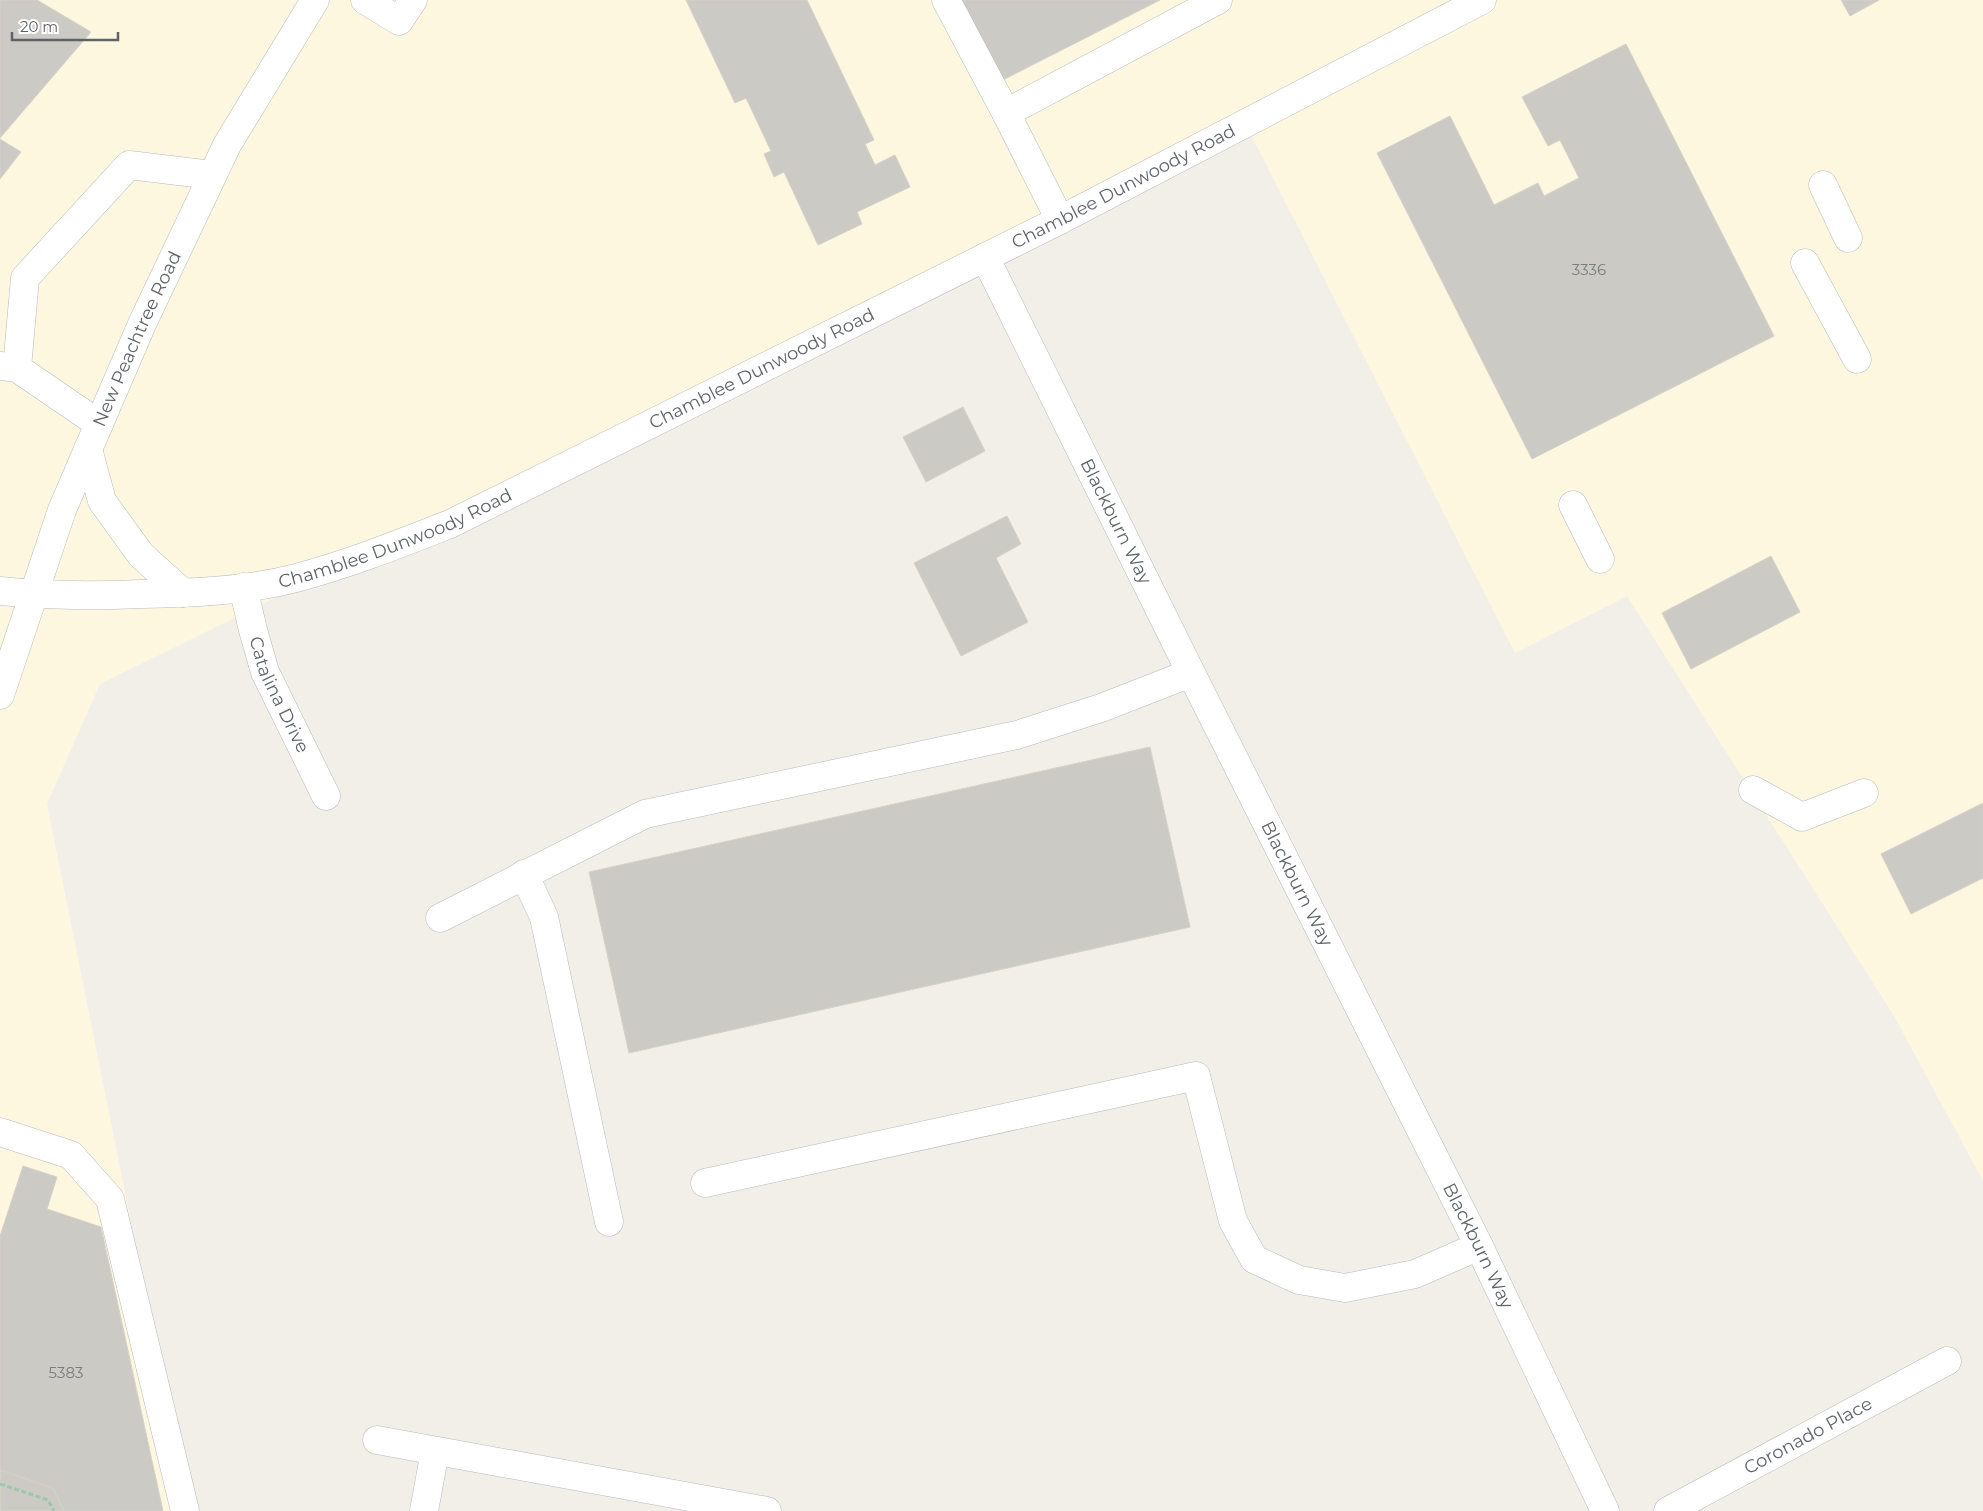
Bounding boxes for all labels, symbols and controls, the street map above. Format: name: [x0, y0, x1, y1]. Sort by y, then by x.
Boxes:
scale bar: [12, 10, 119, 42]
text: 20 m: [20, 17, 58, 36]
street label: Chamblee Dunwoody Road: [1008, 119, 1239, 253]
street label: New Peachtree Road: [88, 248, 186, 430]
house number: 3336: [1572, 260, 1606, 279]
street label: Chamblee Dunwoody Road: [645, 303, 878, 434]
street label: Blackburn Way: [1076, 455, 1156, 588]
street label: Chamblee Dunwoody Road: [276, 484, 516, 593]
street label: Catalina Drive: [244, 634, 314, 757]
street label: Blackburn Way: [1256, 817, 1338, 950]
street label: Blackburn Way: [1438, 1179, 1518, 1312]
house number: 5383: [49, 1363, 83, 1382]
street label: Coronado Place: [1740, 1392, 1876, 1479]

